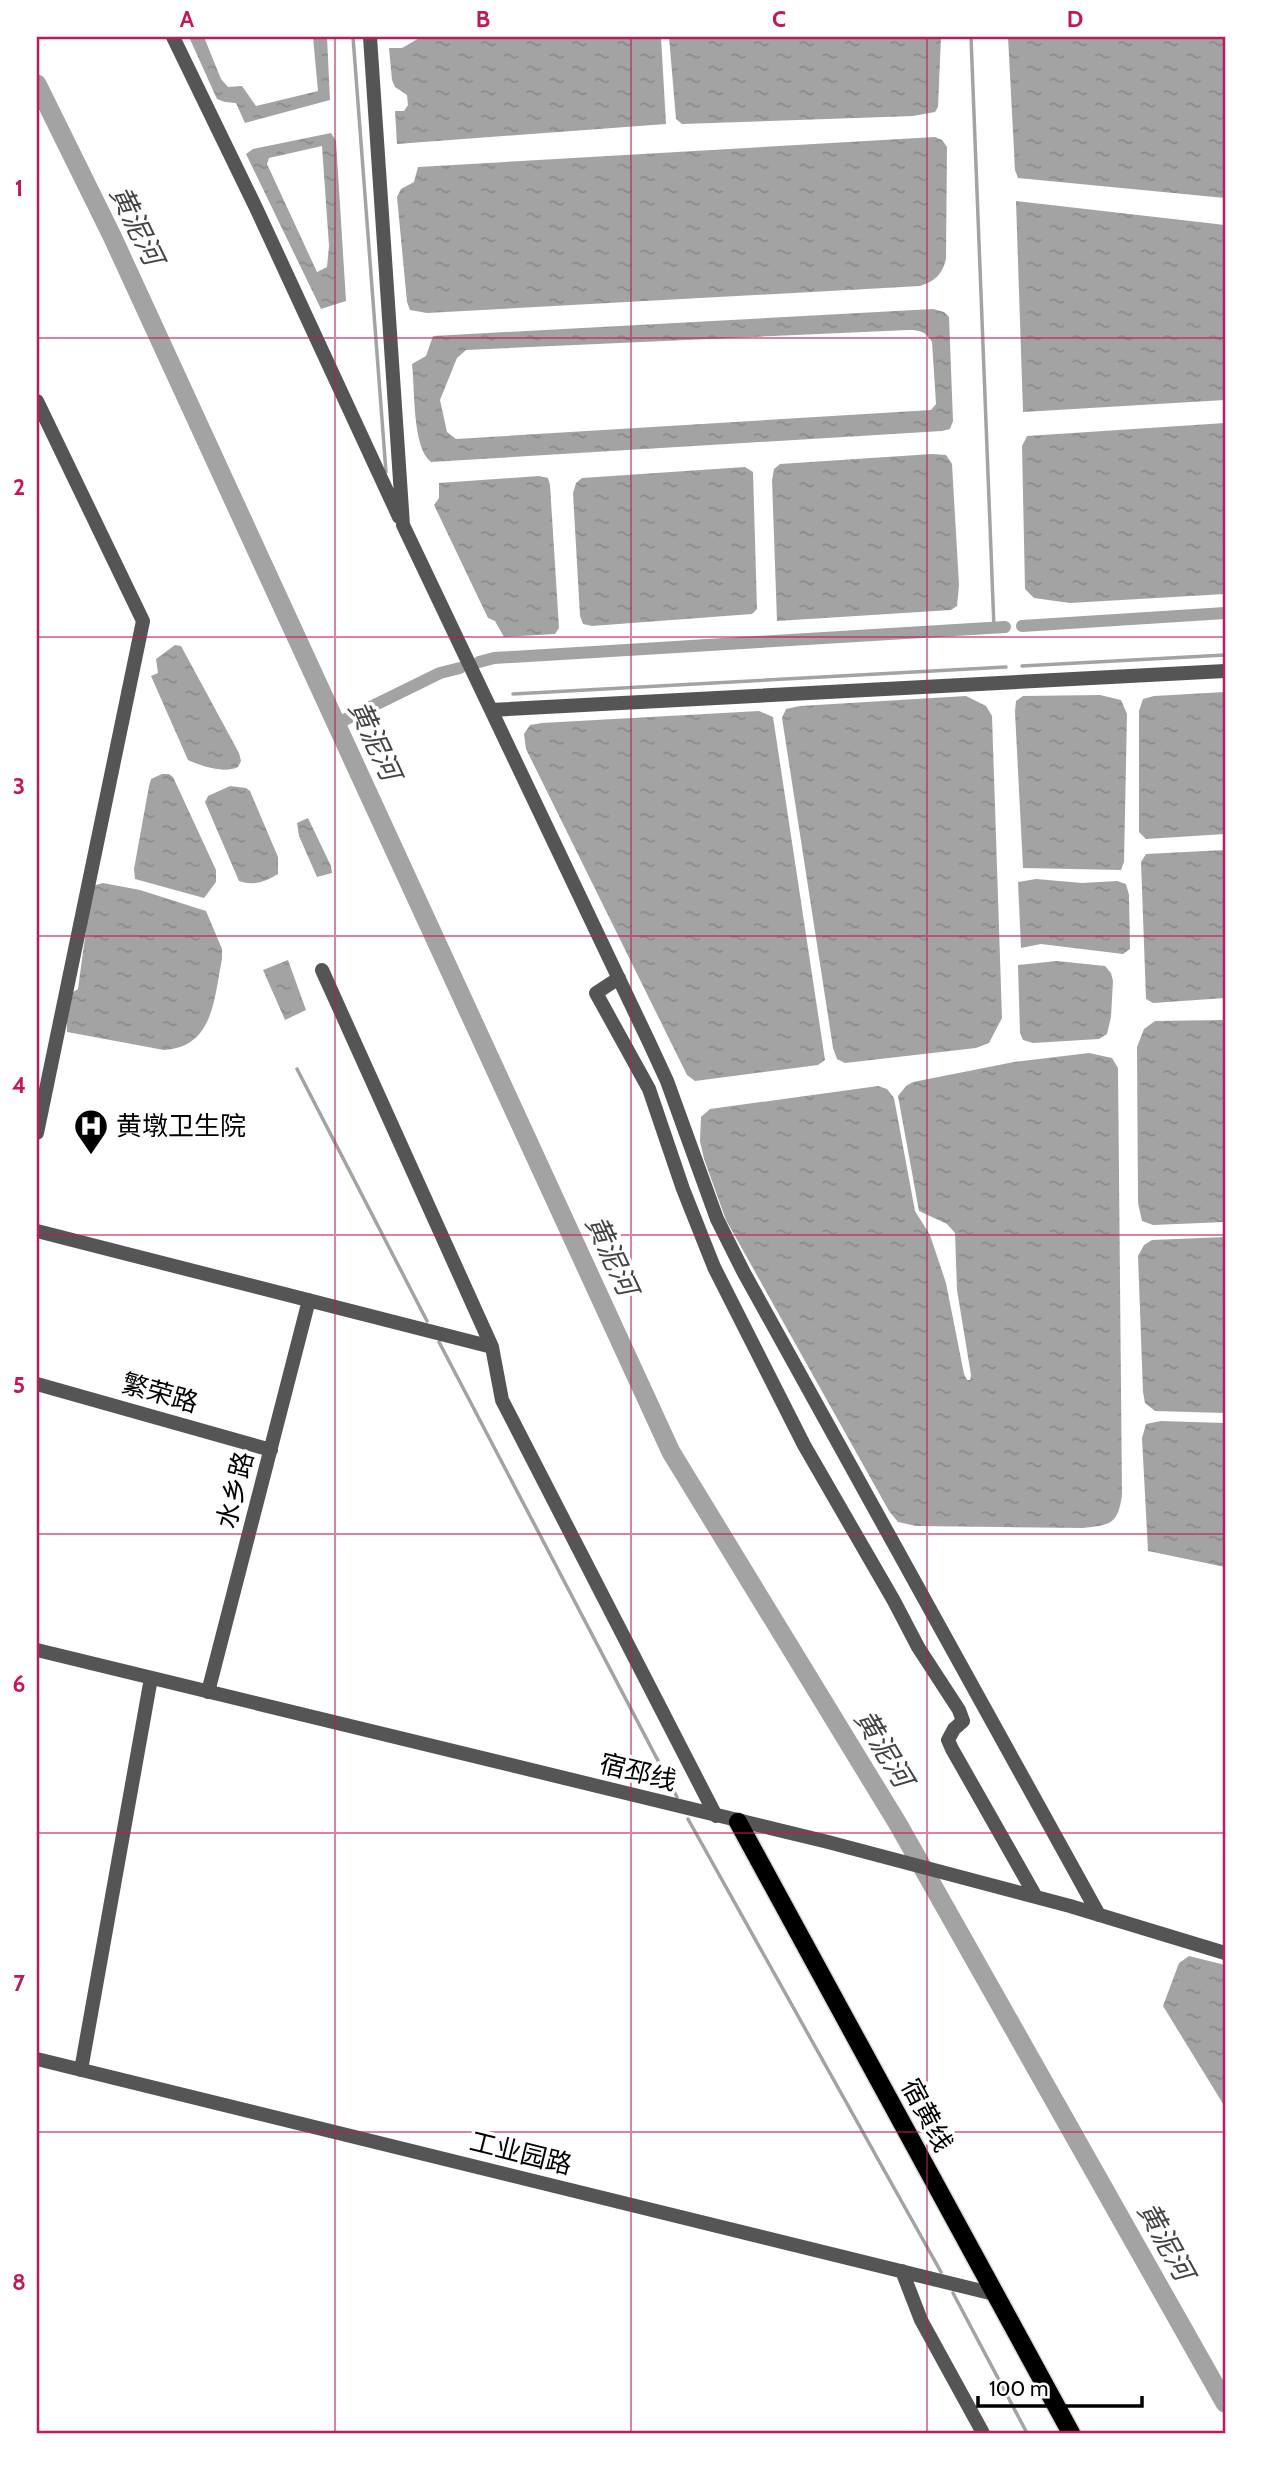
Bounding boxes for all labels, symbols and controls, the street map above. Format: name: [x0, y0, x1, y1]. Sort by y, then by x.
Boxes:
text: A: [180, 5, 195, 33]
text: B: [476, 5, 490, 33]
text: C: [772, 5, 786, 33]
text: D: [1067, 5, 1083, 33]
text: 1: [15, 174, 23, 202]
water label: 黄泥河: [103, 180, 173, 275]
text: 2: [13, 473, 25, 501]
water label: 黄泥河: [342, 695, 410, 790]
text: 3: [13, 772, 25, 800]
text: 4: [12, 1071, 26, 1099]
hospital icon: 黄墩卫生院: [72, 1107, 110, 1156]
place label: 黄墩卫生院: [116, 1110, 246, 1142]
water label: 黄泥河: [579, 1210, 647, 1305]
street label: 繁荣路: [118, 1367, 202, 1419]
text: 5: [13, 1371, 25, 1399]
street label: 水乡路: [210, 1448, 260, 1532]
text: 6: [13, 1670, 25, 1698]
water label: 黄泥河: [848, 1703, 923, 1797]
street label: 宿邳线: [596, 1747, 680, 1797]
text: 7: [13, 1969, 25, 1997]
street label: 宿黄线: [895, 2073, 959, 2157]
street label: 工业园路: [467, 2125, 575, 2181]
water label: 黄泥河: [1131, 2196, 1204, 2290]
text: 8: [12, 2268, 26, 2296]
scale bar: [978, 2365, 1143, 2409]
text: 100 m: [989, 2376, 1048, 2401]

